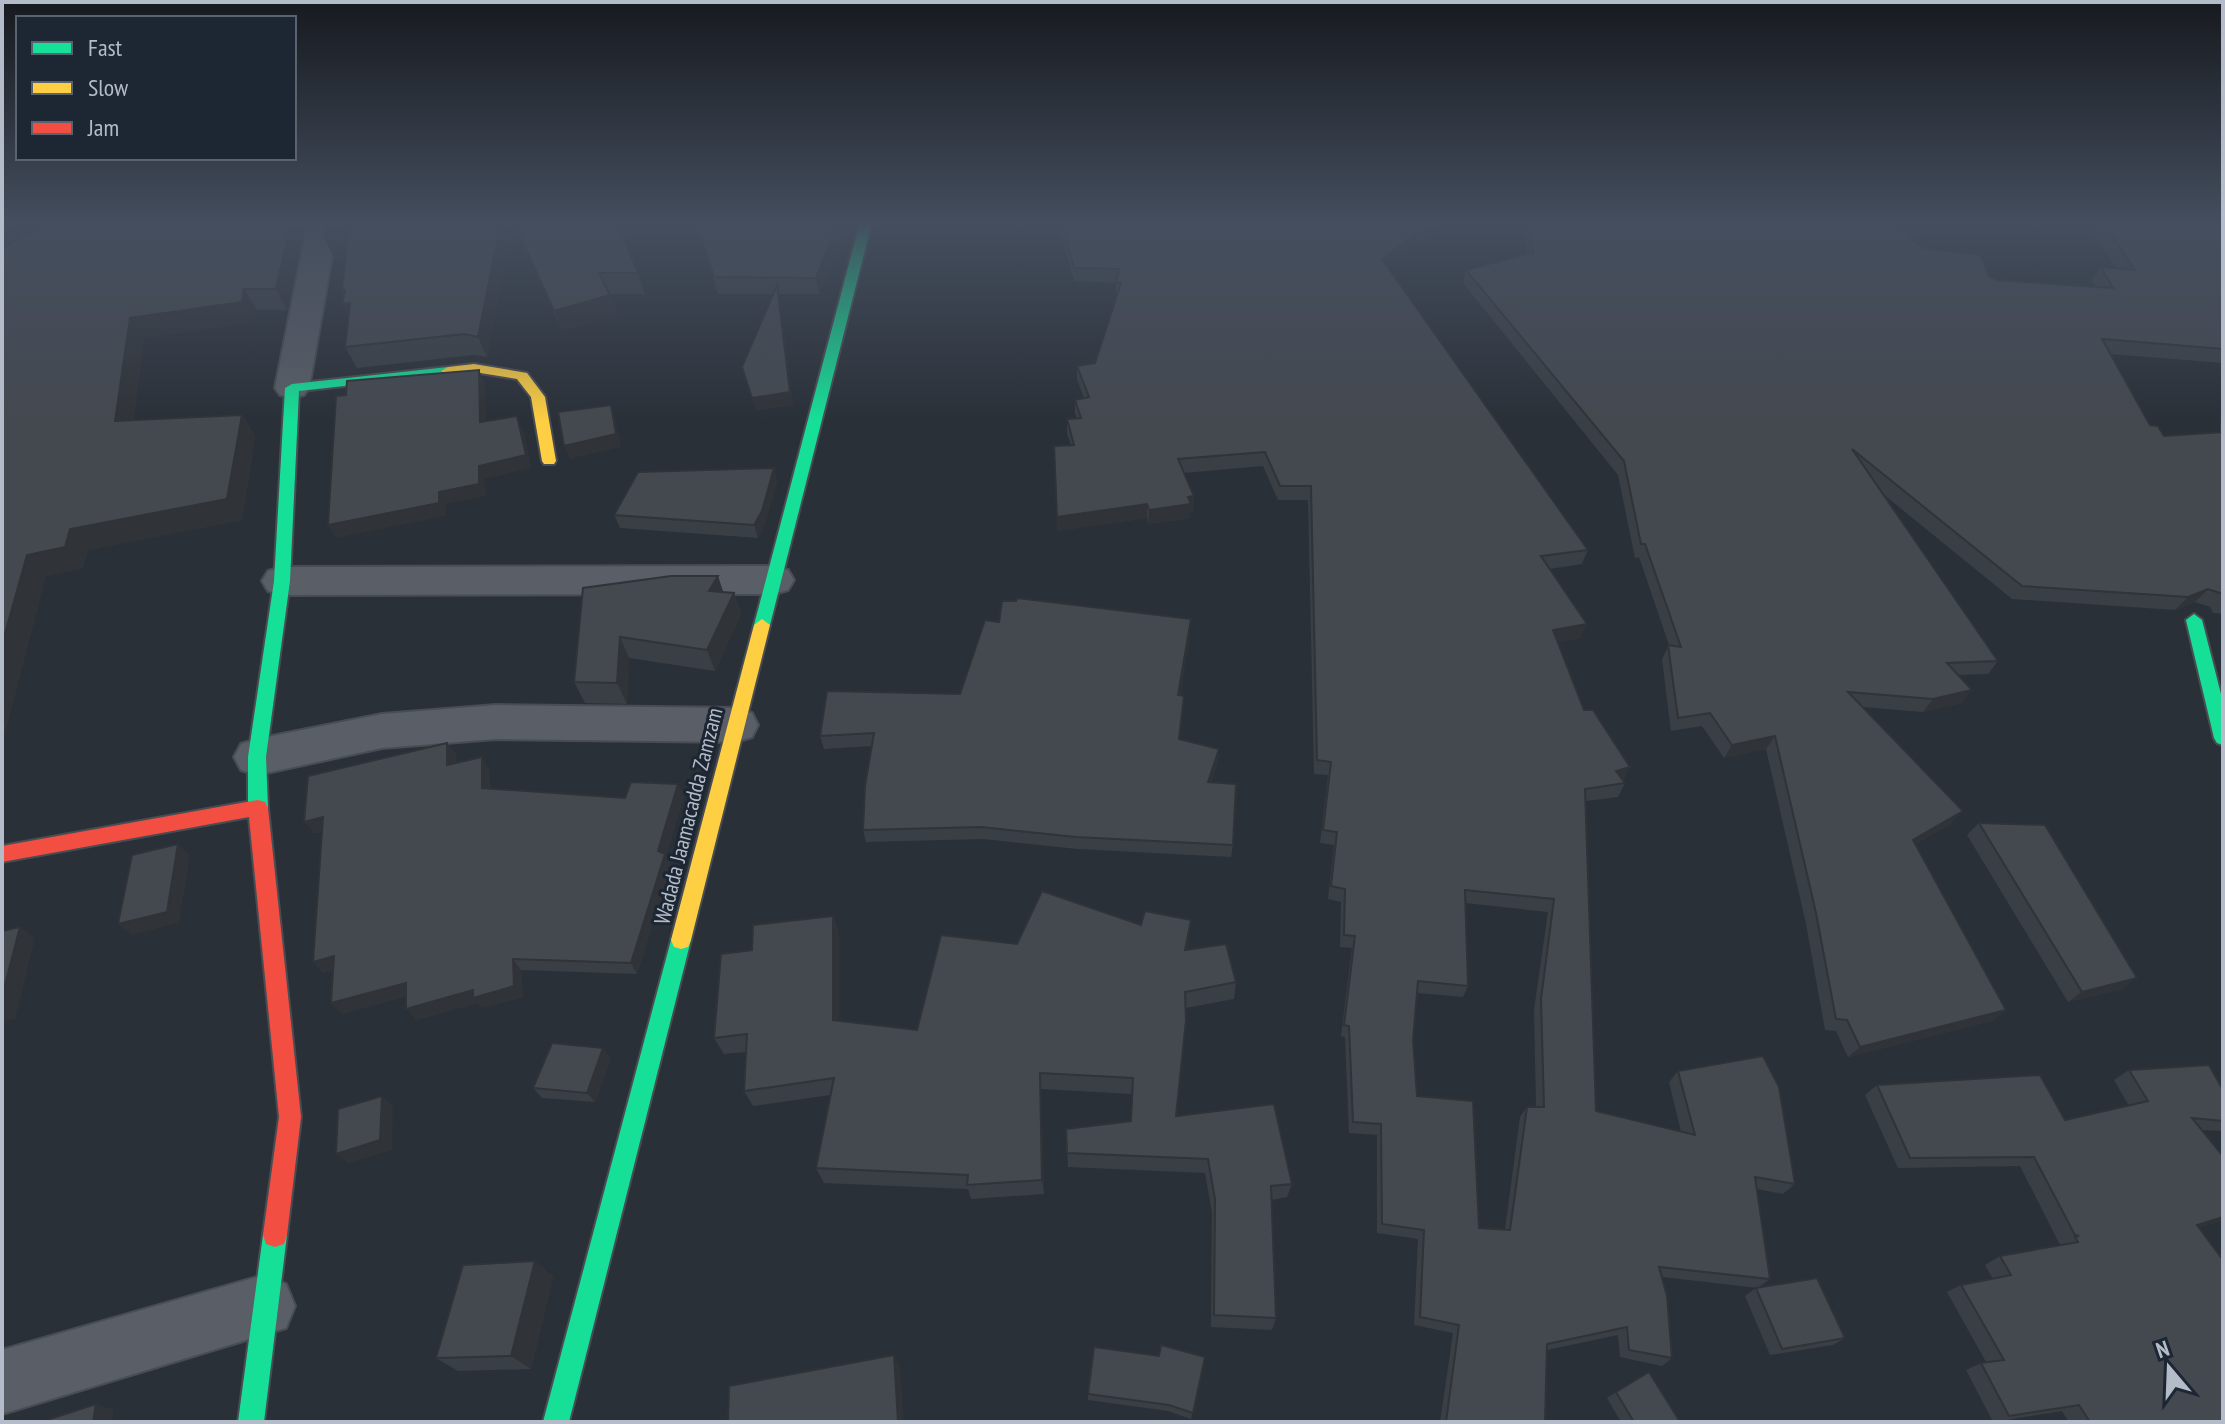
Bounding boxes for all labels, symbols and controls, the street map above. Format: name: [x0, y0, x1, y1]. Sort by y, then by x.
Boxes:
legend: [16, 16, 296, 160]
text: Fast: [88, 32, 123, 63]
text: Slow: [88, 72, 129, 103]
text: Jam: [87, 112, 119, 143]
street label: Wadada Jaamacadda Zamzam: [648, 705, 728, 927]
north arrow: [2129, 1328, 2209, 1408]
text: N: [2152, 1334, 2173, 1364]

